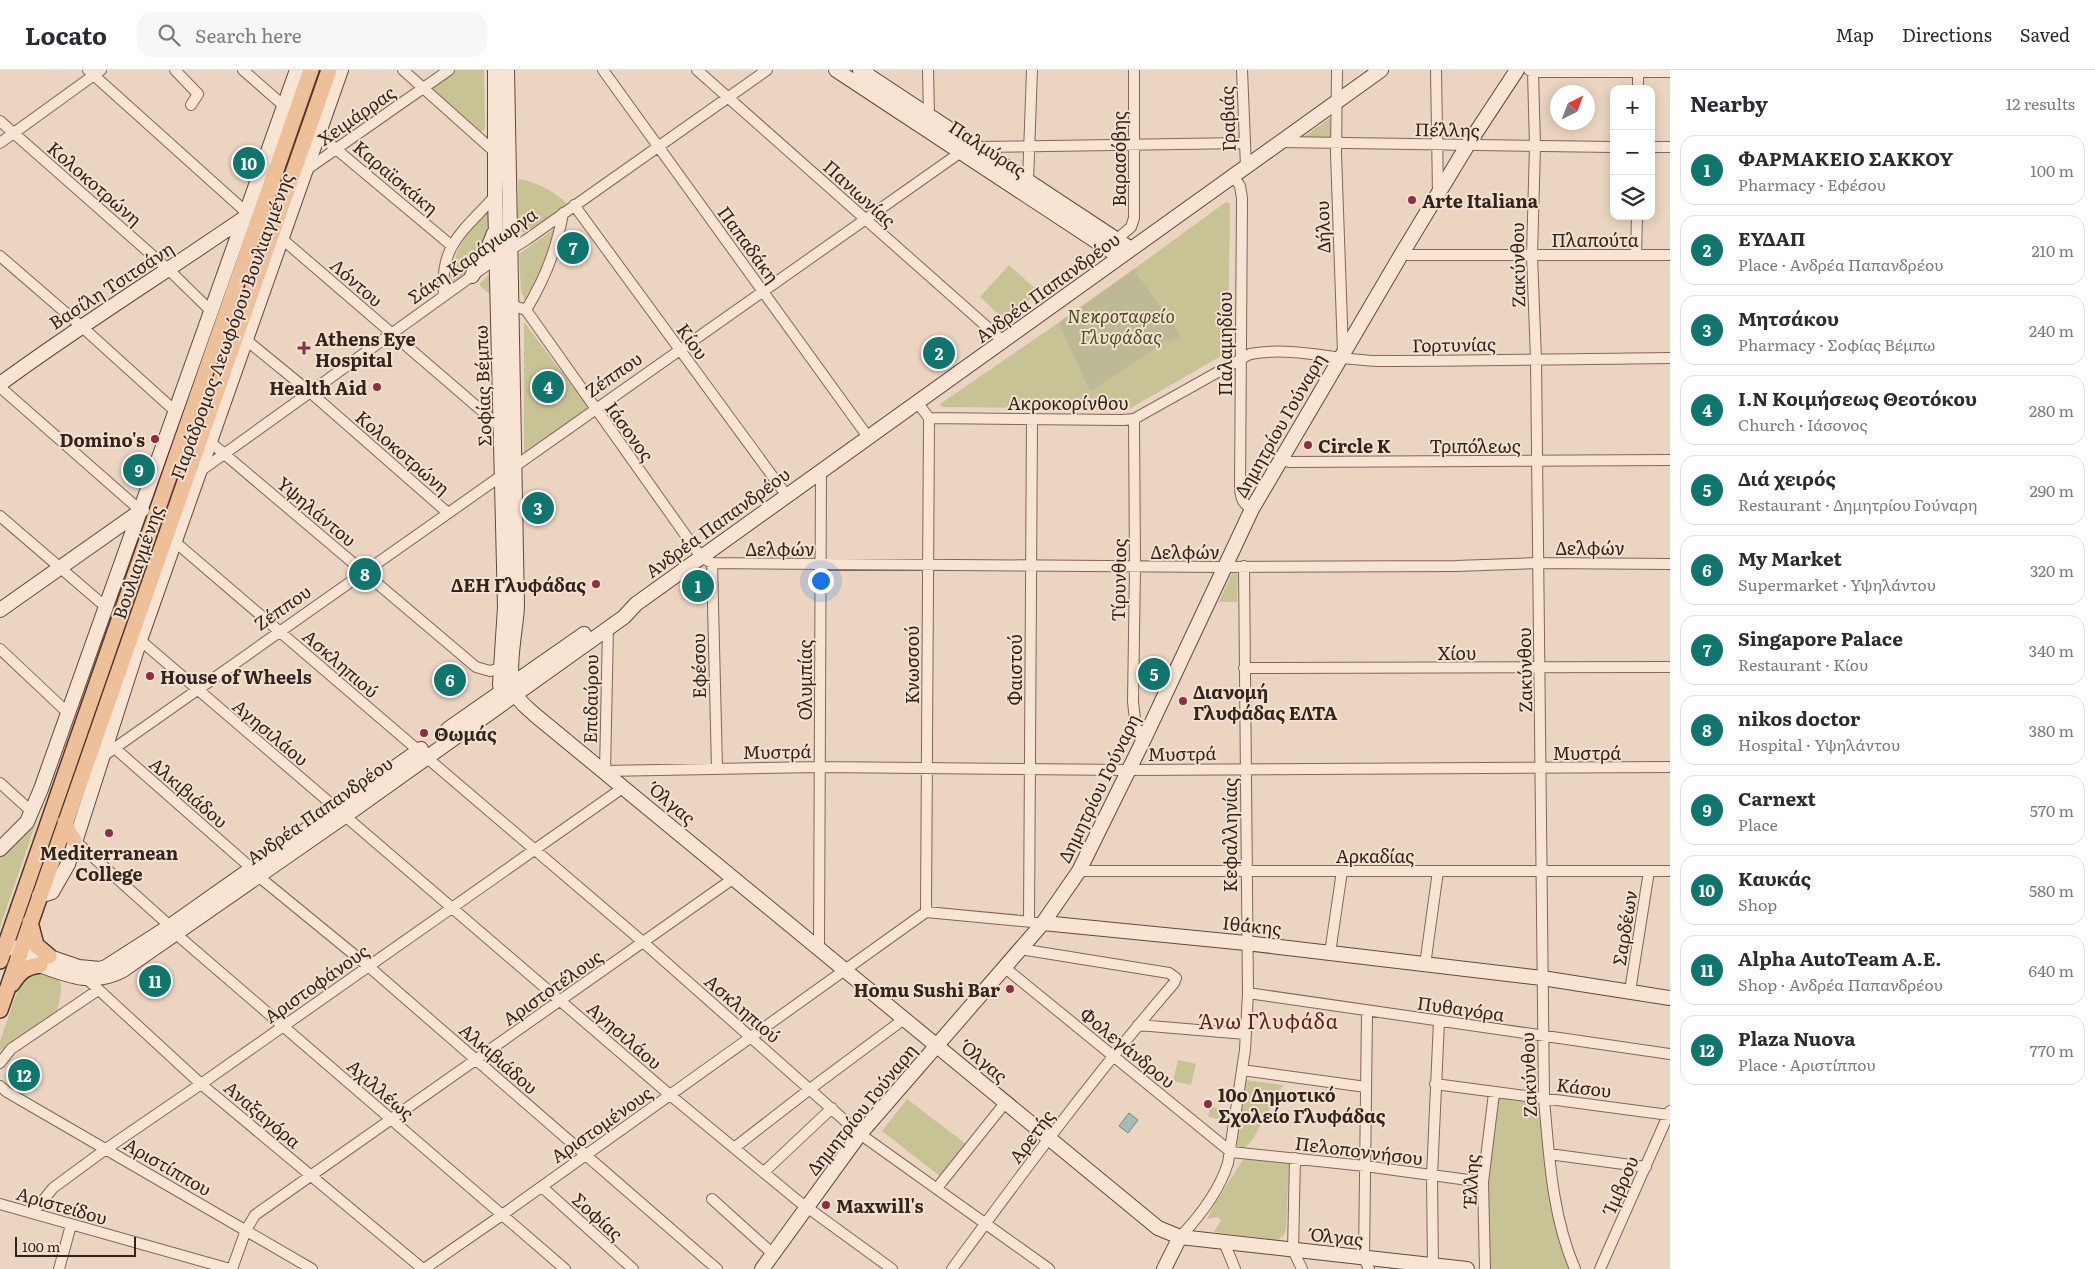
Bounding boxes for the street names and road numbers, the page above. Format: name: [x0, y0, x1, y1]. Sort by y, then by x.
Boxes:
street label: Χειμάρρας: [312, 78, 400, 152]
street label: Γραβιάς: [1212, 86, 1242, 152]
street label: Βαρασόβης: [1105, 111, 1132, 207]
street label: Παλμύρας: [944, 113, 1032, 183]
street label: Πέλλης: [1414, 115, 1480, 143]
street label: Καραϊσκάκη: [348, 133, 444, 221]
street label: Κολοκοτρώνη: [42, 134, 148, 232]
street label: Πανιωνίας: [818, 153, 902, 233]
street label: Παράδρομος Λεωφόρου Βουλιαγμένης: [163, 169, 299, 483]
street label: Σάκη Καράγιωργα: [402, 200, 542, 310]
street label: Παπαδάκη: [712, 200, 786, 288]
street label: Δήλου: [1308, 200, 1336, 254]
street label: Ζακύνθου: [1503, 222, 1531, 308]
street label: Ανδρέα Παπανδρέου: [969, 225, 1125, 349]
street label: Πλαπούτα: [1551, 226, 1639, 253]
street label: Βασίλη Τσιτσάνη: [43, 235, 179, 335]
street label: Λόντου: [325, 251, 389, 313]
street label: Παλαμηδίου: [1211, 292, 1238, 396]
street label: Κίου: [671, 317, 715, 365]
street label: Σοφίας Βέμπω: [466, 325, 498, 447]
street label: Γορτυνίας: [1412, 330, 1496, 358]
street label: Ζέππου: [579, 344, 647, 404]
street label: Δημητρίου Γούναρη: [1227, 348, 1331, 502]
street label: Ακροκορίνθου: [1008, 389, 1129, 416]
street label: Ιάσονος: [599, 396, 661, 466]
street label: Κολοκοτρώνη: [350, 403, 456, 501]
street label: Τριπόλεως: [1429, 432, 1521, 459]
street label: Ανδρέα Παπανδρέου: [639, 460, 795, 584]
street label: Υψηλάντου: [271, 470, 363, 552]
street label: Βουλιαγμένης: [105, 501, 169, 623]
street label: Δελφών: [1555, 534, 1625, 561]
street label: Δελφών: [745, 535, 815, 562]
street label: Τίρυνθιος: [1104, 538, 1132, 622]
street label: Δελφών: [1150, 538, 1220, 565]
street label: Ζέππου: [248, 577, 316, 637]
street label: Ασκληπιού: [297, 622, 385, 704]
street label: Κνωσσού: [898, 626, 925, 704]
street label: Ζακύνθου: [1510, 627, 1538, 713]
street label: Εφέσου: [684, 633, 712, 699]
street label: Φαιστού: [1001, 634, 1028, 706]
street label: Χίου: [1438, 639, 1476, 666]
street label: Ολυμπίας: [791, 640, 818, 720]
street label: Επιδαύρου: [576, 654, 604, 744]
street label: Αγησιλάου: [227, 692, 315, 772]
street label: Δημητρίου Γούναρη: [1050, 709, 1146, 867]
street label: Μυστρά: [742, 737, 812, 765]
street label: Μυστρά: [1147, 739, 1217, 767]
street label: Μυστρά: [1553, 739, 1621, 766]
street label: Ανδρέα Παπανδρέου: [240, 749, 398, 871]
street label: Αλκιβιάδου: [144, 750, 234, 834]
street label: Όλγας: [642, 774, 702, 830]
street label: Κεφαλληνίας: [1216, 778, 1243, 892]
street label: Αρκαδίας: [1336, 842, 1414, 869]
street label: Σαρδέων: [1605, 888, 1643, 968]
street label: Ιθάκης: [1221, 908, 1283, 942]
street label: Αριστοφάνους: [258, 937, 374, 1029]
street label: Αριστοτέλους: [496, 942, 608, 1032]
street label: Ασκληπιού: [699, 967, 787, 1049]
street label: Πυθαγόρα: [1416, 989, 1506, 1027]
street label: Αγησιλάου: [582, 995, 668, 1075]
street label: Φολεγάνδρου: [1074, 1000, 1182, 1094]
street label: Αλκιβιάδου: [454, 1016, 544, 1100]
street label: Όλγας: [954, 1032, 1014, 1088]
street label: Ζακύνθου: [1513, 1032, 1543, 1118]
street label: Δημητρίου Γούναρη: [799, 1038, 923, 1180]
street label: Αχιλλέως: [342, 1052, 420, 1126]
street label: Κάσου: [1555, 1070, 1613, 1104]
street label: Αναξαγόρα: [219, 1074, 307, 1154]
street label: Αριστομένους: [545, 1079, 657, 1169]
street label: Αρετής: [1002, 1103, 1060, 1169]
street label: Πελοποννήσου: [1294, 1129, 1424, 1171]
street label: Αριστίππου: [119, 1130, 217, 1202]
street label: Ίμβρου: [1594, 1151, 1645, 1221]
street label: Έλλης: [1455, 1153, 1485, 1211]
street label: Αριστείδου: [13, 1179, 111, 1231]
street label: Σοφίας: [566, 1186, 630, 1246]
street label: Όλγας: [1306, 1220, 1365, 1252]

